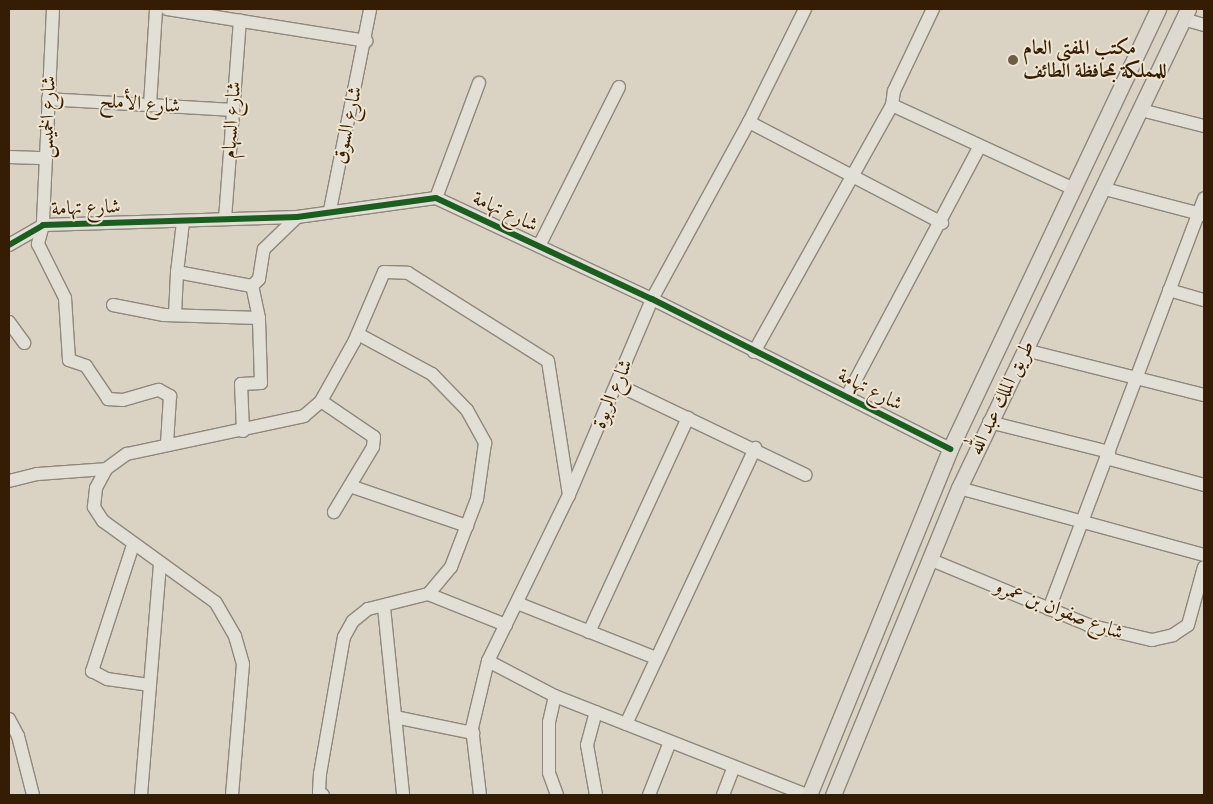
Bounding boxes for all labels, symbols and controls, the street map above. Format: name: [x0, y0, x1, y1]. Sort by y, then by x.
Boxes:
place label: مكتب المفتي العام للمملكة بمحافظة الطائف: [1023, 36, 1167, 83]
marker: مكتب المفتي العام للمملكة بمحافظة الطائف: [1007, 54, 1019, 66]
street label: شارع الخميس: [35, 75, 61, 159]
street label: شارع السهام: [217, 81, 247, 159]
street label: شارع السوق: [328, 84, 368, 166]
street label: شارع الأملح: [99, 89, 181, 119]
street label: شارع تهامة: [468, 186, 542, 238]
street label: شارع تهامة: [51, 195, 121, 221]
street label: طريق الملك عبد الله: [964, 337, 1040, 459]
street label: شارع الربوة: [588, 356, 638, 432]
street label: شارع تهامة: [834, 364, 906, 416]
street label: شارع صفوان بن عمرو: [991, 574, 1127, 646]

